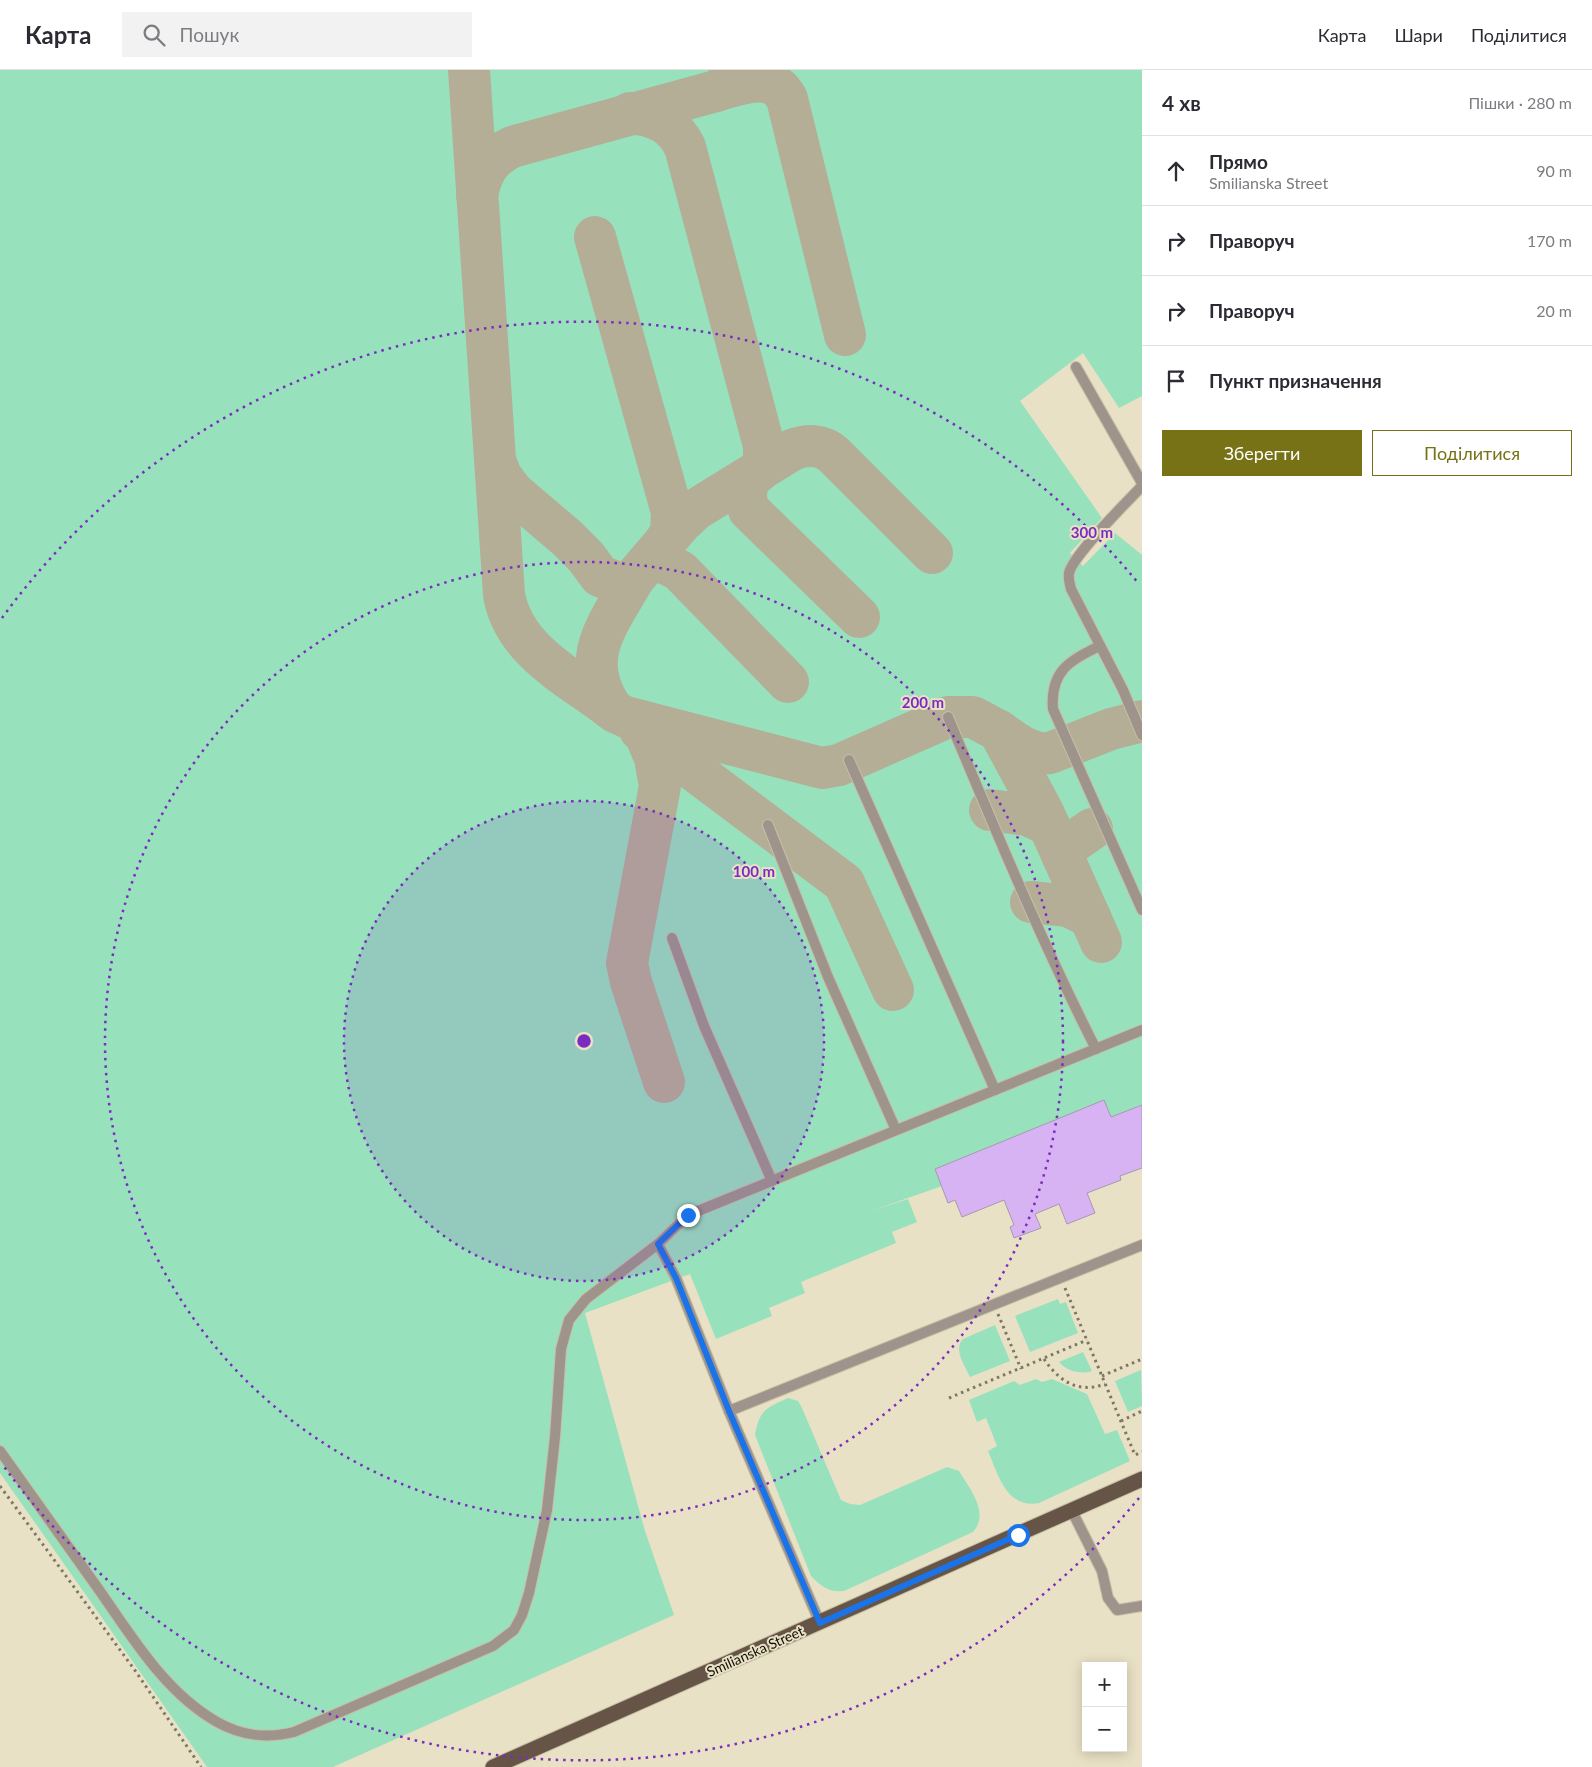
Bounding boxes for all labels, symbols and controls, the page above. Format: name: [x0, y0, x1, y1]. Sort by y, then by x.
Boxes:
search box: [122, 12, 472, 57]
text: Карта: [25, 20, 92, 49]
icon: search: [140, 21, 168, 49]
text: Пошук: [180, 23, 239, 46]
text: Карта: [1318, 24, 1366, 46]
text: Шари: [1394, 24, 1443, 46]
text: Поділитися: [1471, 24, 1567, 46]
text: 4 хв: [1162, 90, 1201, 115]
text: Пішки · 280 m: [1468, 93, 1572, 112]
text: Прямо: [1209, 150, 1268, 173]
icon: ahead: [1162, 157, 1190, 185]
text: 90 m: [1536, 161, 1572, 180]
text: Smilianska Street: [1209, 173, 1328, 192]
icon: right: [1162, 227, 1190, 255]
text: Праворуч: [1209, 229, 1294, 252]
text: 170 m: [1527, 231, 1572, 250]
icon: right: [1162, 297, 1190, 325]
text: Праворуч: [1209, 299, 1294, 322]
text: 20 m: [1536, 301, 1572, 320]
icon: arrive: [1162, 367, 1190, 395]
text: Пункт призначення: [1209, 369, 1382, 392]
button: Зберегти: [1162, 430, 1362, 476]
button: Поділитися: [1372, 430, 1572, 476]
text: 300 m: [1071, 523, 1113, 541]
text: 200 m: [902, 693, 944, 711]
text: 100 m: [733, 862, 775, 880]
centre of rings: [575, 1032, 593, 1050]
route end: [677, 1204, 700, 1227]
route start: [1007, 1524, 1030, 1547]
street label: Smilianska Street: [704, 1622, 806, 1680]
map controls: [1082, 1662, 1127, 1752]
button: +: [1082, 1662, 1127, 1707]
button: −: [1082, 1707, 1127, 1752]

